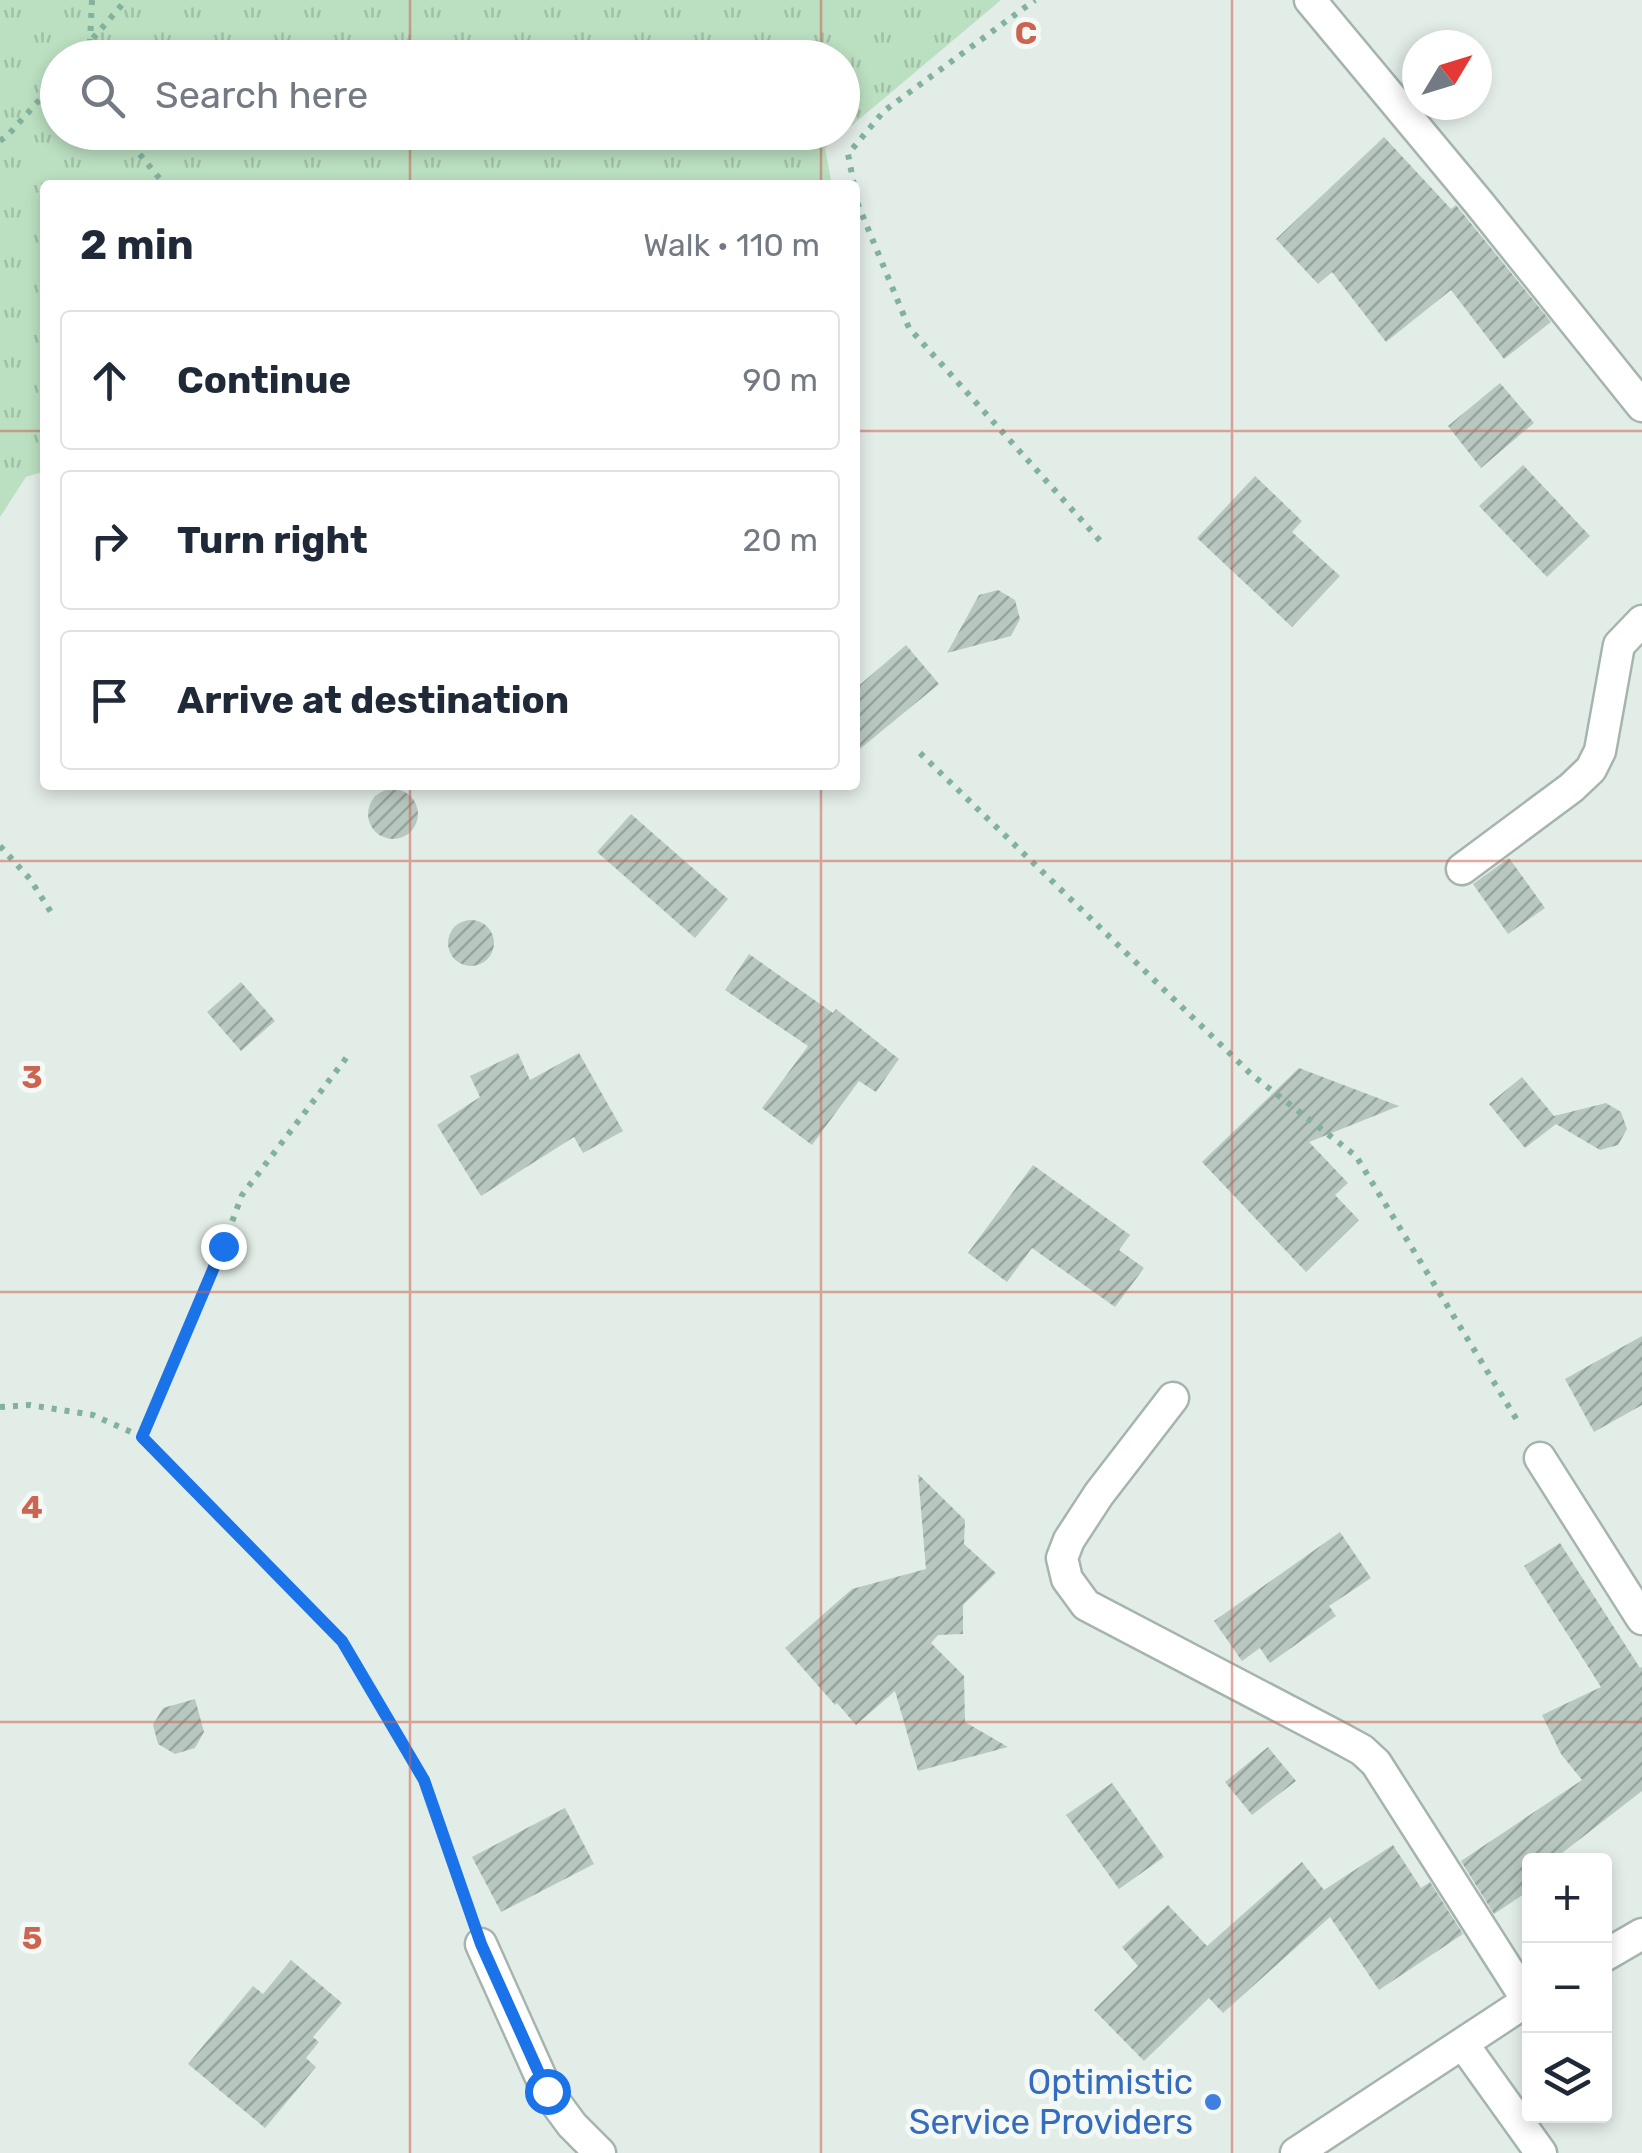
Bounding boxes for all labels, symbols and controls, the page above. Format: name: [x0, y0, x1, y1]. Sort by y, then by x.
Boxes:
text: C: [1015, 14, 1037, 52]
north arrow: [1402, 30, 1492, 120]
search box: [40, 40, 860, 150]
icon: search: [75, 68, 130, 123]
text: Search here: [155, 72, 368, 118]
text: 2 min: [80, 220, 194, 270]
text: Walk · 110 m: [643, 226, 820, 264]
icon: ahead: [82, 353, 137, 408]
text: Continue: [177, 357, 351, 403]
text: 90 m: [742, 361, 818, 399]
icon: right: [82, 513, 137, 568]
text: Turn right: [177, 517, 368, 563]
text: 20 m: [743, 521, 818, 559]
icon: arrive: [82, 673, 137, 728]
text: Arrive at destination: [177, 677, 569, 723]
text: 3: [21, 1058, 43, 1096]
route end: [201, 1224, 247, 1270]
text: 4: [21, 1488, 43, 1526]
map controls: [1522, 1853, 1612, 2123]
button: +: [1522, 1853, 1612, 1943]
text: 5: [22, 1919, 42, 1957]
button: −: [1522, 1943, 1612, 2033]
button: layers: [1522, 2033, 1612, 2123]
place label: Optimistic Service Providers: [909, 2061, 1193, 2143]
route start: [525, 2069, 571, 2115]
marker: Optimistic Service Providers: [1202, 2091, 1224, 2113]

